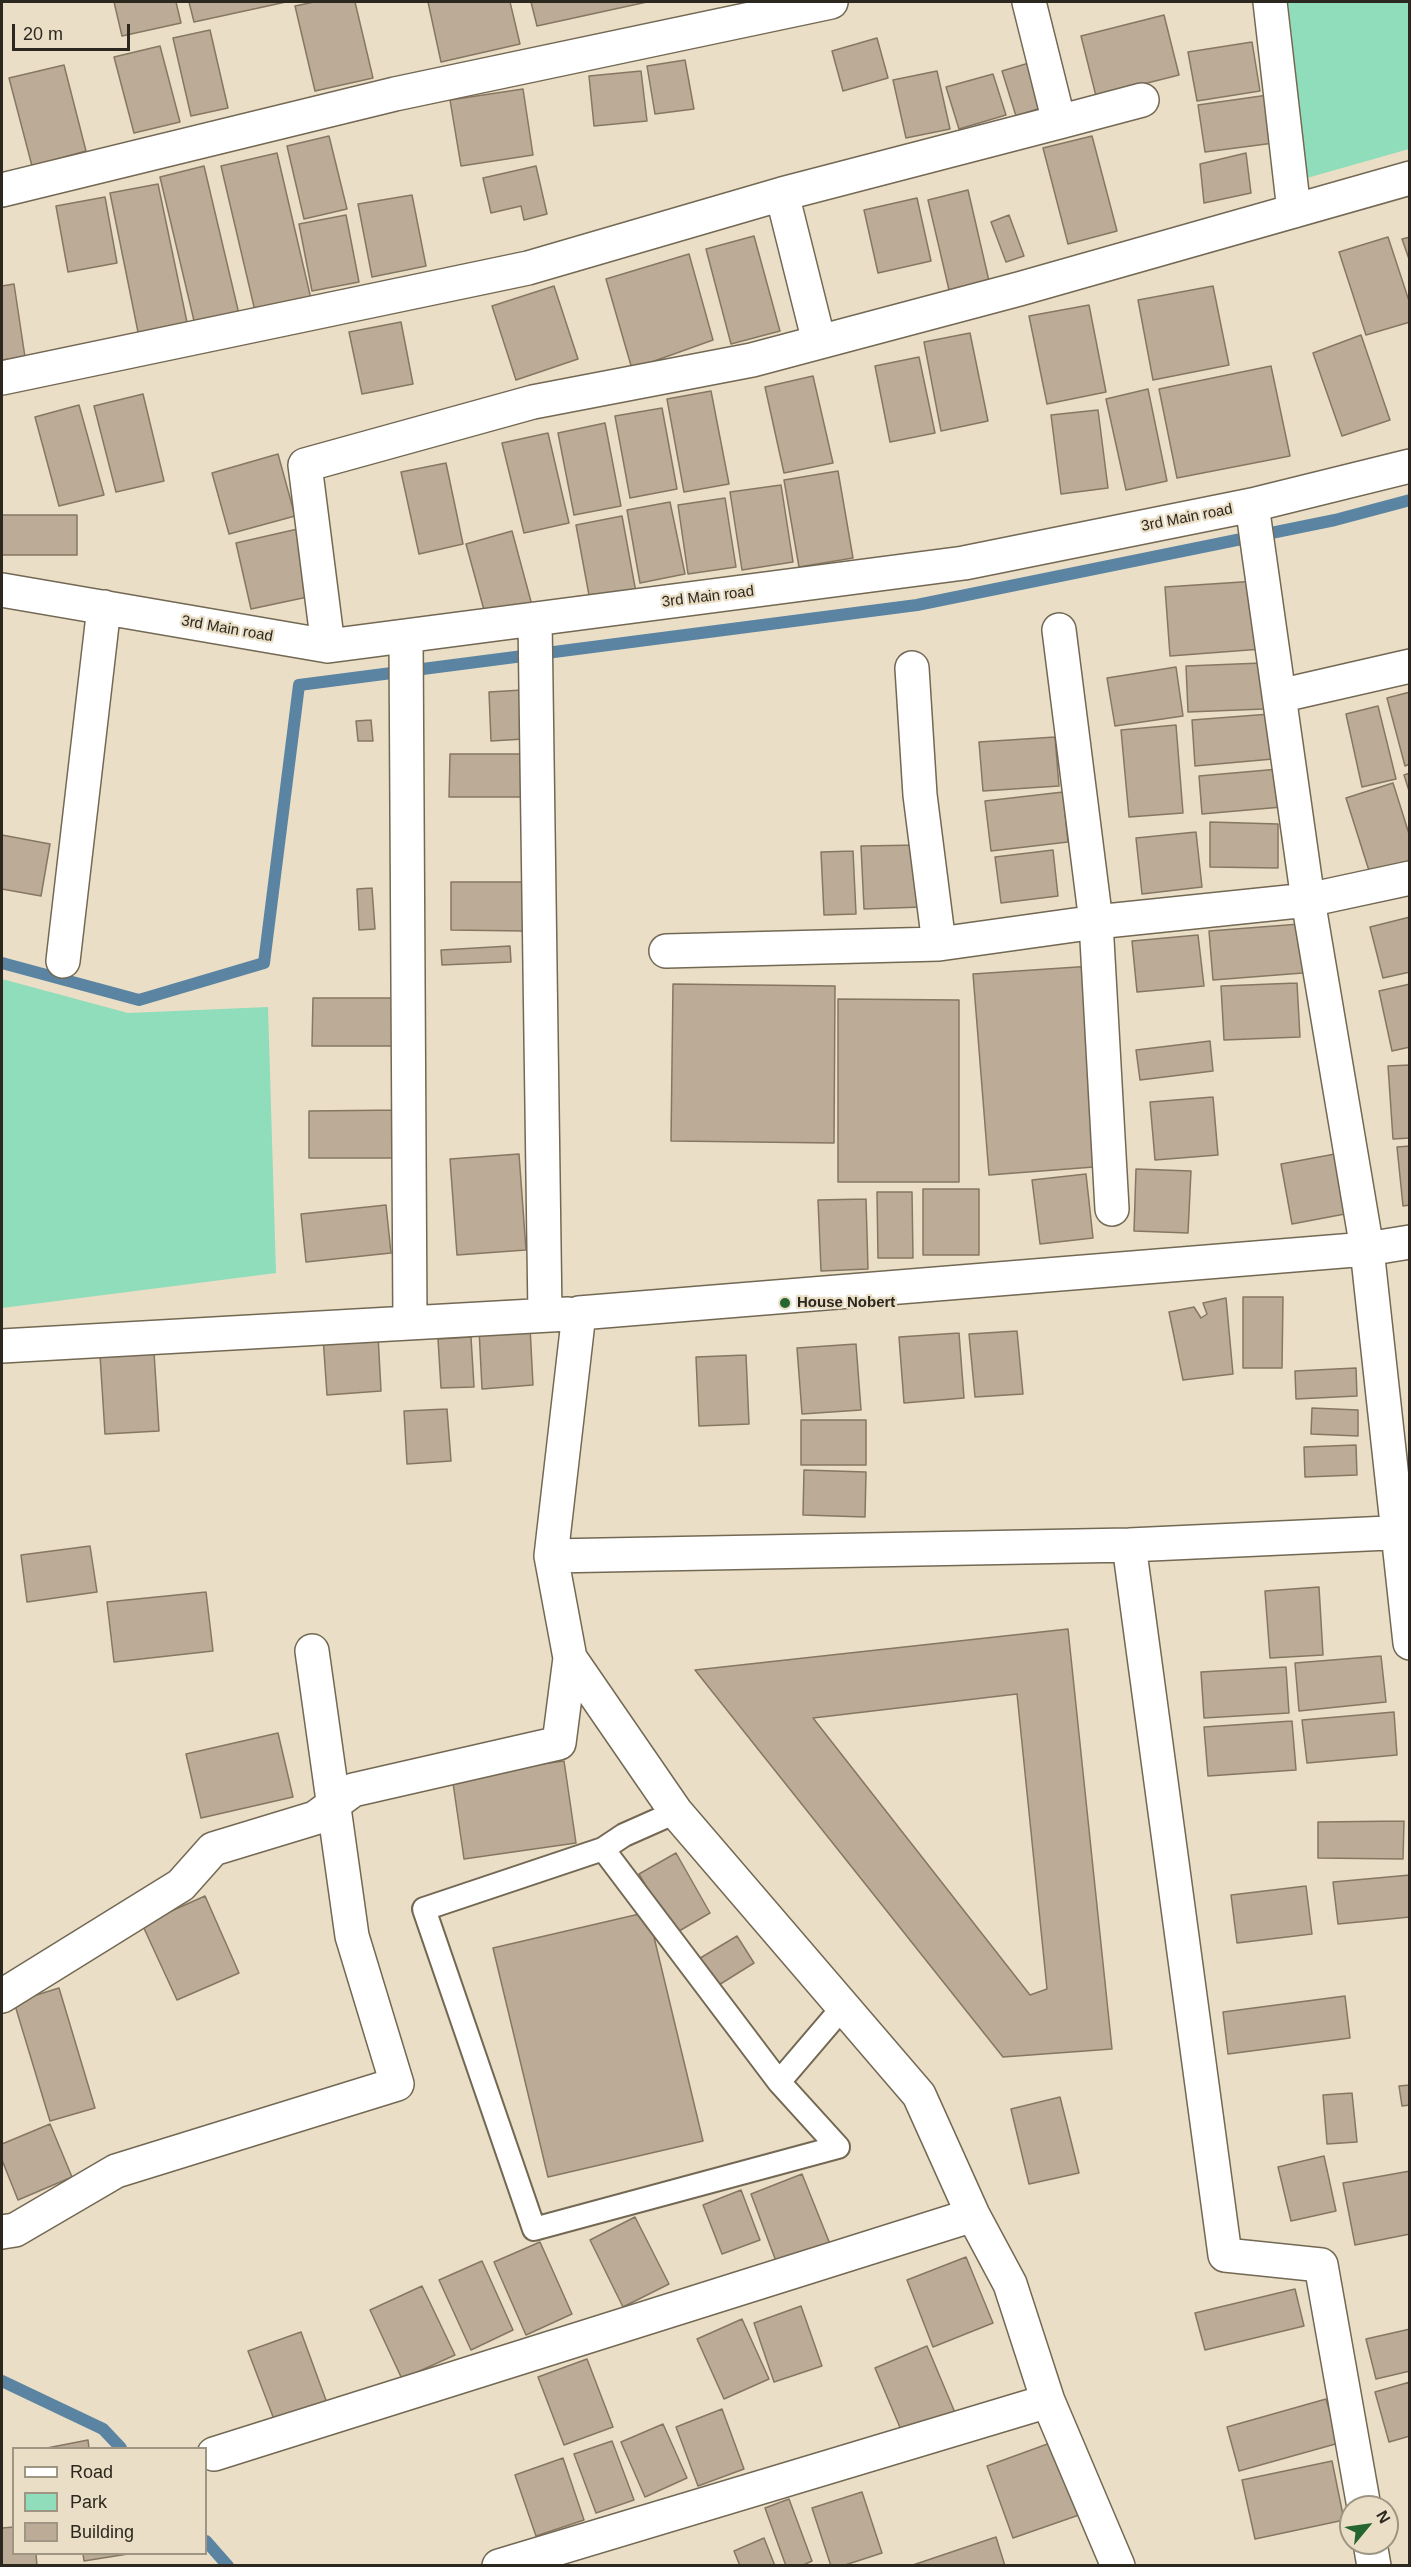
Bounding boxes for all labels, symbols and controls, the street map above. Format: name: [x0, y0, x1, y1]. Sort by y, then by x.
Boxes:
scale bar: [15, 12, 134, 50]
text: 20 m: [23, 24, 63, 44]
street label: 3rd Main road: [1140, 500, 1234, 536]
street label: 3rd Main road: [661, 582, 755, 612]
street label: 3rd Main road: [180, 612, 274, 646]
place label: House Nobert: [797, 1294, 895, 1312]
marker: House Nobert: [778, 1296, 792, 1310]
legend: [12, 2447, 207, 2555]
text: Road: [70, 2462, 113, 2482]
text: Park: [70, 2492, 107, 2512]
north arrow: [1339, 2495, 1399, 2555]
text: N: [1373, 2508, 1394, 2526]
text: Building: [70, 2522, 134, 2542]

